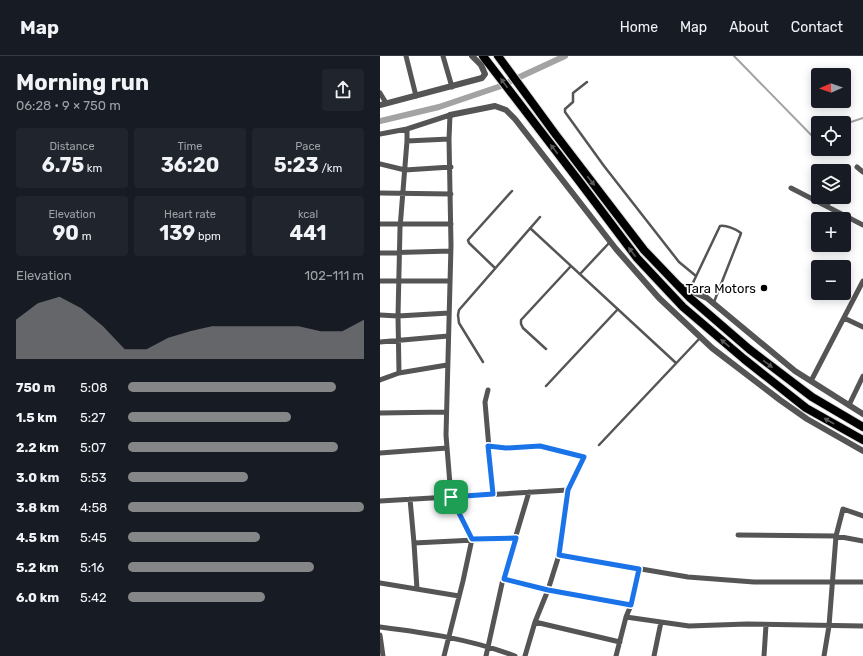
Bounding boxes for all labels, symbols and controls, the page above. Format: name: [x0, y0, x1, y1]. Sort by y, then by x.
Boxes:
text: Map: [20, 16, 59, 39]
text: Home: [620, 19, 658, 36]
text: Map: [680, 19, 707, 36]
text: About: [729, 19, 769, 36]
text: Contact: [791, 19, 843, 36]
north arrow: [811, 68, 851, 108]
map controls: [811, 68, 851, 300]
text: Morning run: [16, 69, 149, 96]
button: share: [322, 69, 364, 111]
one-way arrow: [500, 78, 508, 89]
text: 06:28 · 9 × 750 m: [16, 98, 121, 113]
button: locate: [811, 116, 851, 156]
text: Distance: [49, 140, 95, 153]
text: Time: [178, 140, 202, 153]
text: Pace: [295, 140, 321, 153]
one-way arrow: [550, 143, 558, 154]
text: 6.75: [42, 153, 84, 177]
text: 36:20: [161, 153, 219, 177]
text: 5:23: [274, 153, 319, 177]
text: km: [84, 162, 102, 175]
text: /km: [319, 162, 342, 175]
button: layers: [811, 164, 851, 204]
one-way arrow: [587, 175, 595, 186]
text: Elevation: [48, 208, 96, 221]
text: Heart rate: [164, 208, 216, 221]
text: kcal: [298, 208, 318, 221]
button: +: [811, 212, 851, 252]
text: 90: [53, 221, 79, 245]
text: 139: [159, 221, 195, 245]
text: 441: [290, 221, 326, 245]
text: m: [79, 230, 91, 243]
text: bpm: [195, 230, 221, 243]
one-way arrow: [628, 247, 637, 258]
button: −: [811, 260, 851, 300]
text: Elevation: [16, 268, 72, 283]
text: 102–111 m: [304, 268, 364, 283]
place label: Tara Motors: [685, 281, 756, 296]
marker: Tara Motors: [759, 283, 769, 293]
one-way arrow: [721, 339, 730, 348]
one-way arrow: [763, 360, 773, 368]
text: 750 m: [16, 380, 55, 395]
text: 5:08: [80, 380, 108, 395]
text: 1.5 km: [16, 410, 57, 425]
text: 5:27: [80, 410, 105, 425]
one-way arrow: [823, 417, 835, 424]
text: 2.2 km: [16, 440, 59, 455]
text: 5:07: [80, 440, 106, 455]
text: 3.0 km: [16, 470, 59, 485]
text: 5:53: [80, 470, 107, 485]
pin: [434, 480, 468, 514]
icon: arrive: [440, 486, 462, 508]
text: 3.8 km: [16, 500, 59, 515]
text: 4:58: [80, 500, 107, 515]
text: 4.5 km: [16, 530, 59, 545]
text: 5:45: [80, 530, 107, 545]
text: 5.2 km: [16, 560, 59, 575]
text: 5:16: [80, 560, 104, 575]
text: 6.0 km: [16, 590, 59, 605]
text: 5:42: [80, 590, 107, 605]

